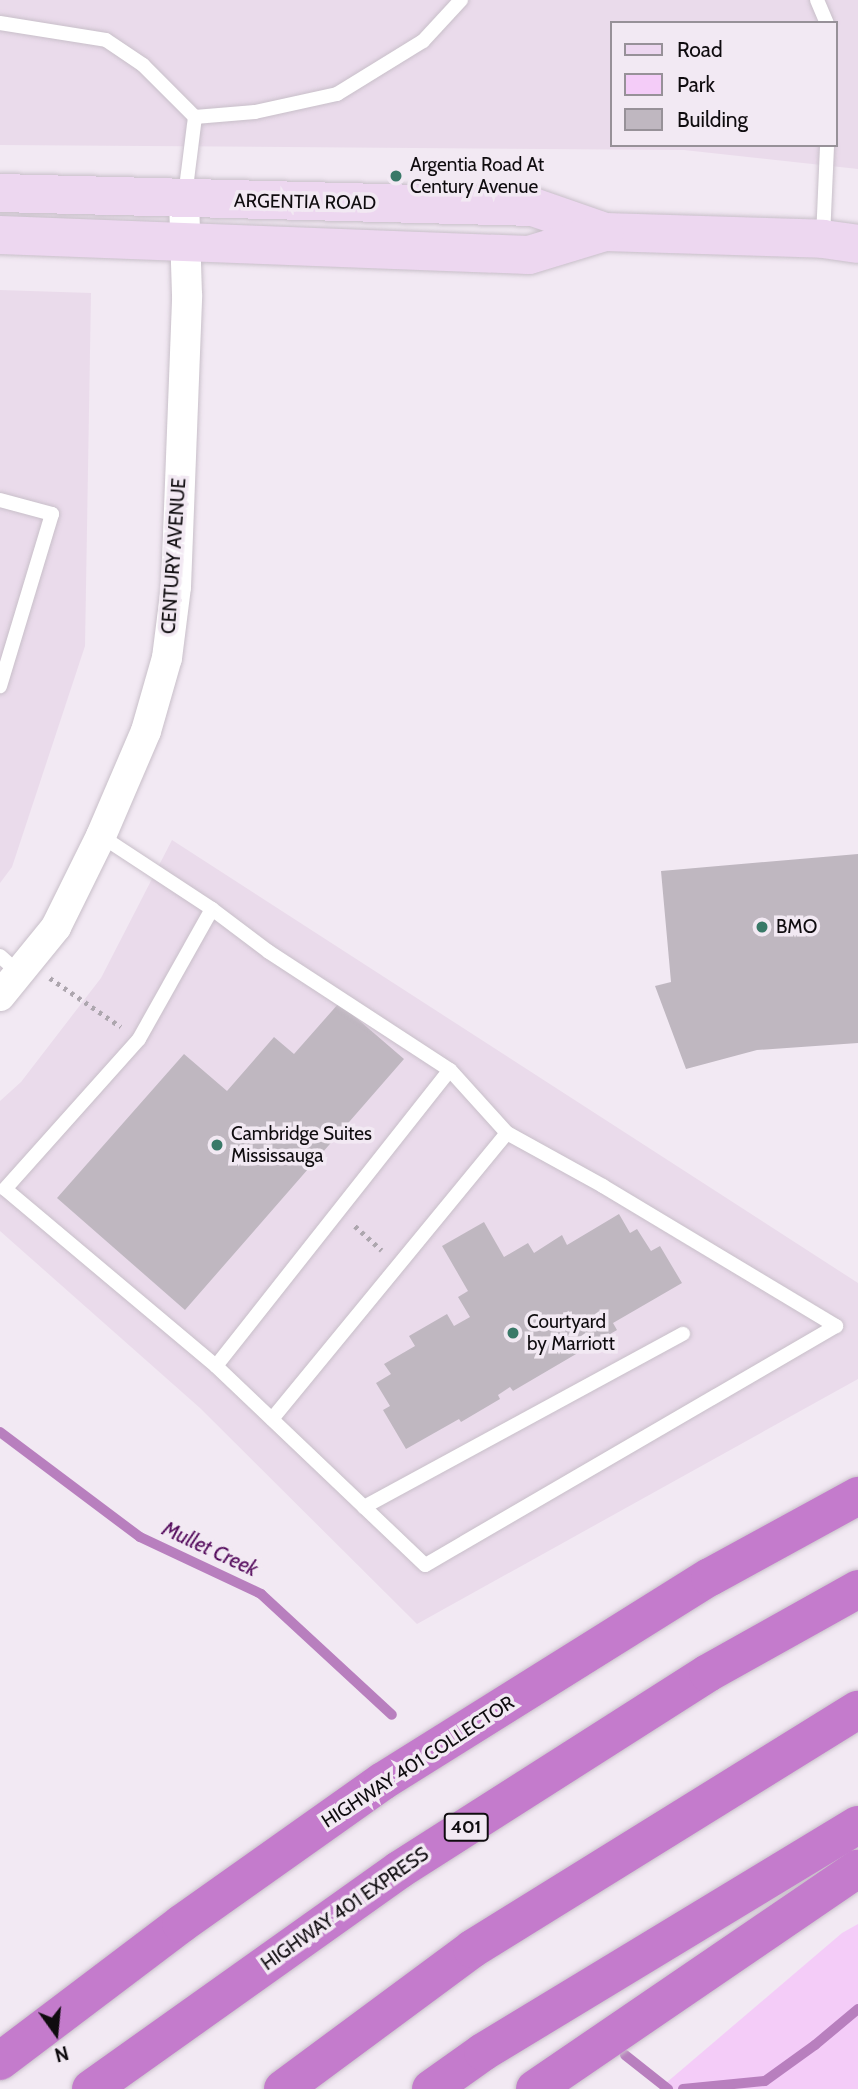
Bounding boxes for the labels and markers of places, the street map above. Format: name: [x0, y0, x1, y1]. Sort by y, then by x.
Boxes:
place label: Argentia Road At Century Avenue: [410, 154, 544, 198]
marker: Argentia Road At Century Avenue: [388, 168, 404, 184]
place label: BMO: [776, 916, 817, 938]
marker: BMO: [754, 919, 770, 935]
place label: Cambridge Suites Mississauga: [231, 1123, 372, 1167]
marker: Cambridge Suites Mississauga: [209, 1137, 225, 1153]
place label: Courtyard by Marriott: [527, 1311, 615, 1355]
marker: Courtyard by Marriott: [505, 1325, 521, 1341]

